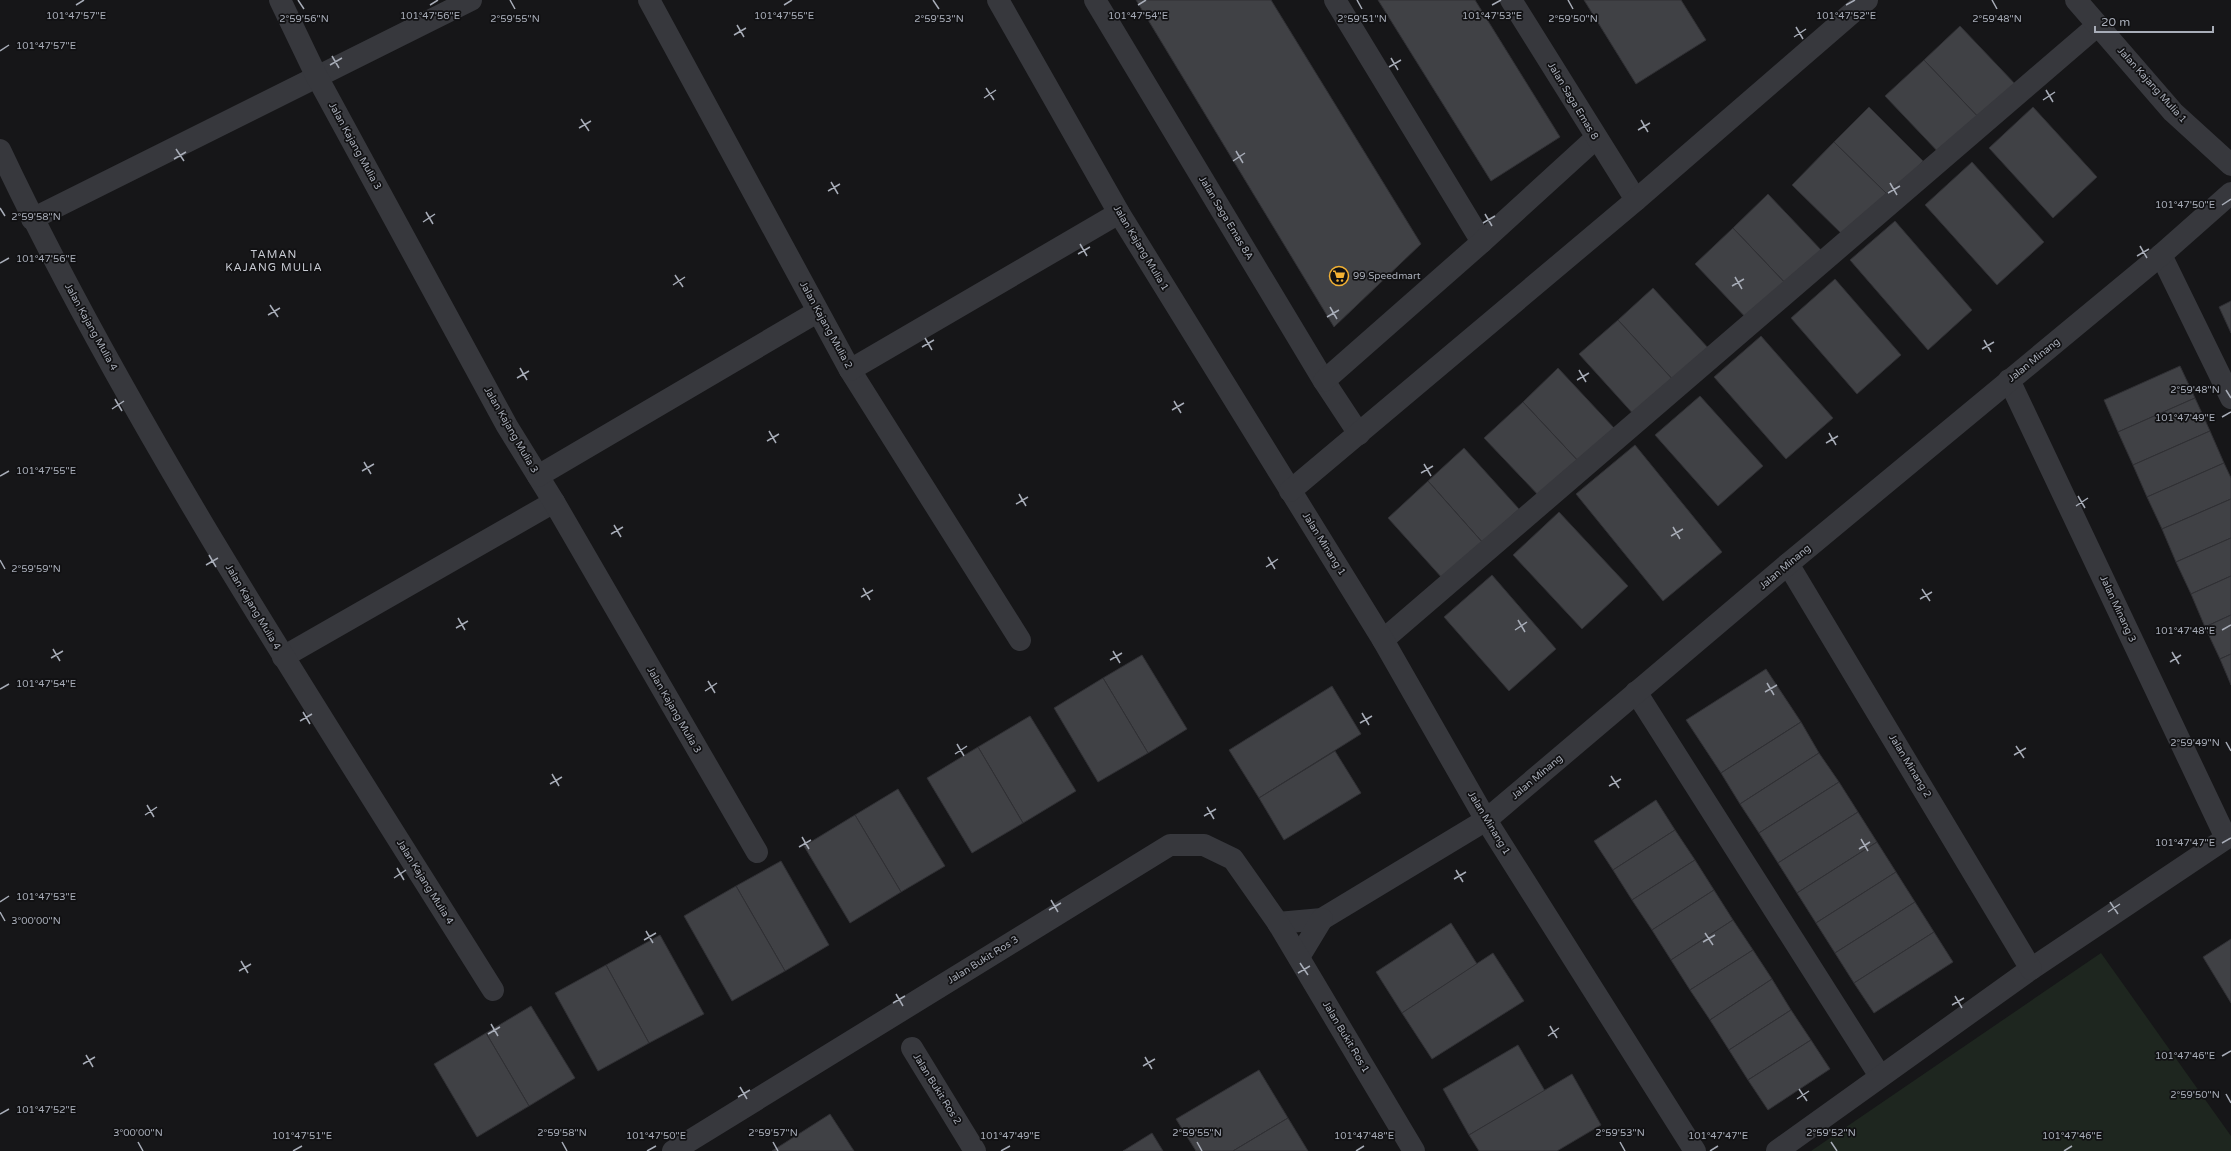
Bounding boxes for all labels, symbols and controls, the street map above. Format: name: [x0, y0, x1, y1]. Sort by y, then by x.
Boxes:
scale bar: [2095, 8, 2213, 34]
text: 101°47'57"E: [46, 10, 106, 22]
text: 101°47'56"E: [400, 10, 460, 22]
text: 101°47'55"E: [754, 10, 814, 22]
text: 101°47'54"E: [1108, 10, 1168, 22]
text: 101°47'53"E: [1462, 10, 1522, 22]
text: 101°47'52"E: [1816, 10, 1876, 22]
text: 2°59'56"N: [279, 13, 329, 25]
text: 2°59'55"N: [490, 13, 540, 25]
text: 2°59'53"N: [914, 13, 964, 25]
text: 2°59'51"N: [1337, 13, 1387, 25]
text: 2°59'50"N: [1548, 13, 1598, 25]
text: 2°59'48"N: [1972, 13, 2022, 25]
text: 20 m: [2101, 15, 2130, 29]
text: 101°47'57"E: [16, 40, 76, 52]
street label: Jalan Kajang Mulia 1: [2115, 45, 2189, 125]
street label: Jalan Saga Emas 8: [1545, 60, 1601, 142]
street label: Jalan Kajang Mulia 3: [326, 100, 384, 192]
street label: Jalan Saga Emas 8A: [1196, 174, 1256, 262]
text: 101°47'50"E: [2155, 199, 2215, 211]
street label: Jalan Kajang Mulia 1: [1111, 203, 1171, 293]
text: 2°59'58"N: [11, 211, 61, 223]
district label: TAMAN KAJANG MULIA: [225, 248, 323, 274]
text: 101°47'56"E: [16, 253, 76, 265]
supermarket icon: 99 Speedmart: [1328, 265, 1350, 287]
place label: 99 Speedmart: [1353, 270, 1421, 282]
street label: Jalan Kajang Mulia 2: [797, 279, 855, 371]
street label: Jalan Kajang Mulia 4: [62, 281, 120, 373]
street label: Jalan Minang: [2006, 335, 2062, 385]
text: 2°59'48"N: [2170, 384, 2220, 396]
street label: Jalan Kajang Mulia 3: [481, 385, 541, 475]
text: 101°47'49"E: [2155, 412, 2215, 424]
text: 101°47'55"E: [16, 465, 76, 477]
street label: Jalan Minang 1: [1300, 510, 1348, 578]
street label: Jalan Minang: [1757, 542, 1813, 592]
street label: Jalan Kajang Mulia 4: [223, 562, 283, 652]
text: 2°59'59"N: [11, 563, 61, 575]
street label: Jalan Minang 3: [2097, 574, 2139, 644]
text: 101°47'48"E: [2155, 625, 2215, 637]
street label: Jalan Kajang Mulia 3: [644, 665, 704, 755]
text: 101°47'54"E: [16, 678, 76, 690]
street label: Jalan Minang 2: [1886, 732, 1934, 800]
text: 2°59'49"N: [2170, 737, 2220, 749]
street label: Jalan Minang: [1509, 752, 1565, 802]
street label: Jalan Minang 1: [1465, 789, 1513, 857]
street label: Jalan Kajang Mulia 4: [394, 837, 456, 927]
text: 101°47'47"E: [2155, 837, 2215, 849]
text: 101°47'53"E: [16, 891, 76, 903]
text: 3°00'00"N: [11, 915, 61, 927]
street label: Jalan Bukit Ros 3: [945, 933, 1021, 987]
street label: Jalan Bukit Ros 1: [1320, 999, 1372, 1075]
text: 101°47'46"E: [2155, 1050, 2215, 1062]
street label: Jalan Bukit Ros 2: [910, 1051, 964, 1127]
text: 2°59'50"N: [2170, 1089, 2220, 1101]
text: 101°47'52"E: [16, 1104, 76, 1116]
text: 3°00'00"N: [113, 1127, 163, 1139]
text: 2°59'58"N: [537, 1127, 587, 1139]
text: 2°59'57"N: [748, 1127, 798, 1139]
text: 2°59'55"N: [1172, 1127, 1222, 1139]
text: 2°59'53"N: [1595, 1127, 1645, 1139]
text: 2°59'52"N: [1806, 1127, 1856, 1139]
text: 101°47'51"E: [272, 1130, 332, 1142]
text: 101°47'50"E: [626, 1130, 686, 1142]
text: 101°47'49"E: [980, 1130, 1040, 1142]
text: 101°47'48"E: [1334, 1130, 1394, 1142]
text: 101°47'47"E: [1688, 1130, 1748, 1142]
text: 101°47'46"E: [2042, 1130, 2102, 1142]

